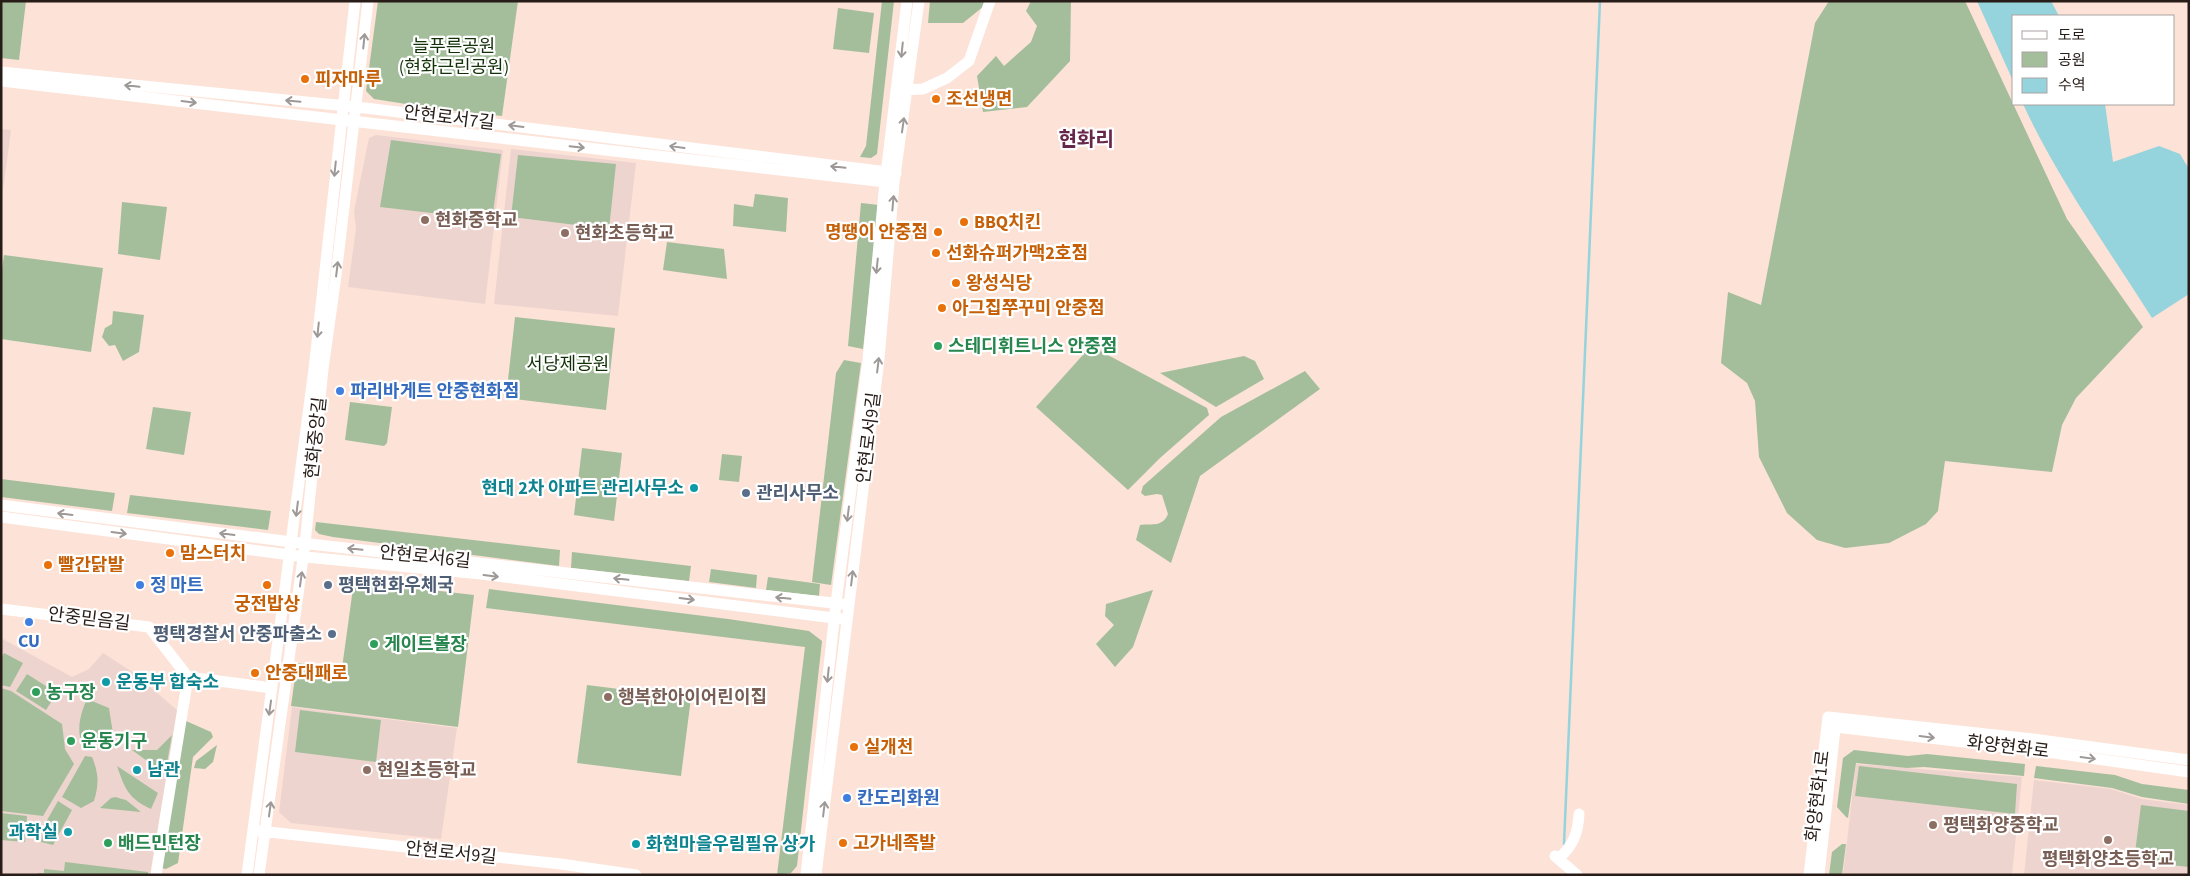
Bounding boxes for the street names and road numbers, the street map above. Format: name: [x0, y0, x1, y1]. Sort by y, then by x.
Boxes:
street label: 안현로서7길: [402, 100, 496, 136]
street label: 안현로서9길: [851, 391, 887, 485]
street label: 현화중앙길: [299, 396, 333, 480]
street label: 안현로서6길: [378, 540, 472, 574]
street label: 안중믿음길: [46, 602, 132, 636]
street label: 화양현화로: [1965, 730, 2051, 764]
street label: 화양현화1로: [1800, 749, 1836, 843]
street label: 안현로서9길: [404, 836, 498, 870]

